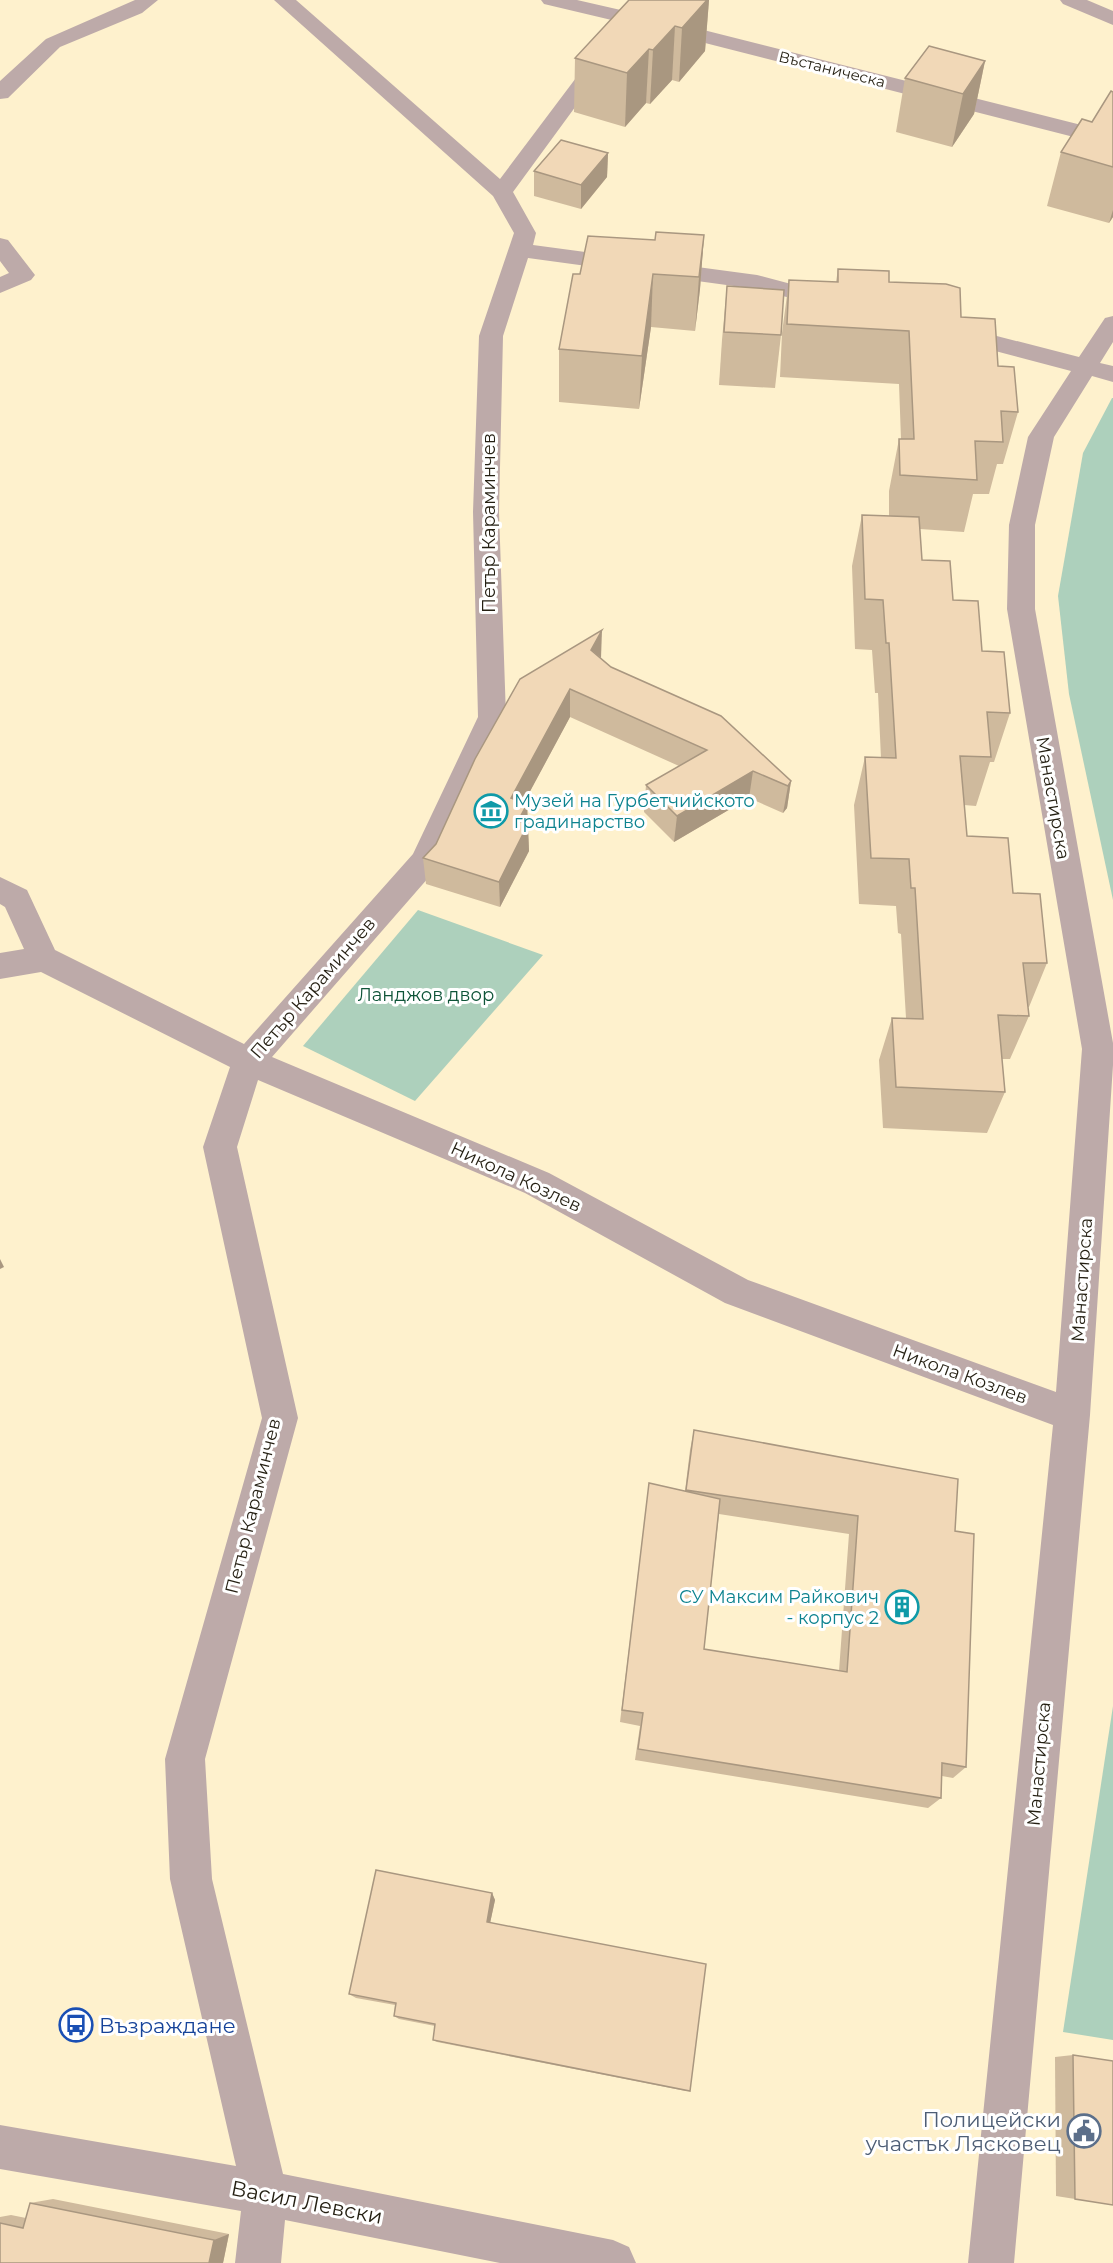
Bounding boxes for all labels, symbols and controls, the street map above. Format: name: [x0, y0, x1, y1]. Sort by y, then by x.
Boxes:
street label: Въстаническа: [777, 47, 887, 91]
street label: Петър Караминчев: [478, 433, 500, 613]
street label: Манастирска: [1031, 735, 1075, 861]
place label: Музей на Гурбетчийското градинарство: [514, 790, 755, 833]
museum icon: Музей на Гурбетчийското градинарство: [473, 793, 509, 829]
street label: Петър Караминчев: [246, 913, 380, 1063]
park label: Ланджов двор: [358, 984, 494, 1006]
street label: Никола Козлев: [447, 1137, 585, 1217]
street label: Манастирска: [1067, 1217, 1097, 1343]
street label: Никола Козлев: [890, 1339, 1030, 1409]
street label: Петър Караминчев: [221, 1416, 285, 1596]
place label: СУ Максим Райкович - корпус 2: [679, 1586, 879, 1629]
building icon: СУ Максим Райкович - корпус 2: [884, 1589, 920, 1625]
street label: Манастирска: [1023, 1701, 1055, 1827]
bus stop icon: Възраждане: [58, 2007, 94, 2043]
place label: Възраждане: [99, 2013, 236, 2038]
place label: Полицейски участък Лясковец: [865, 2107, 1061, 2156]
public building icon: Полицейски участък Лясковец: [1066, 2113, 1102, 2149]
street label: Васил Левски: [229, 2175, 385, 2229]

